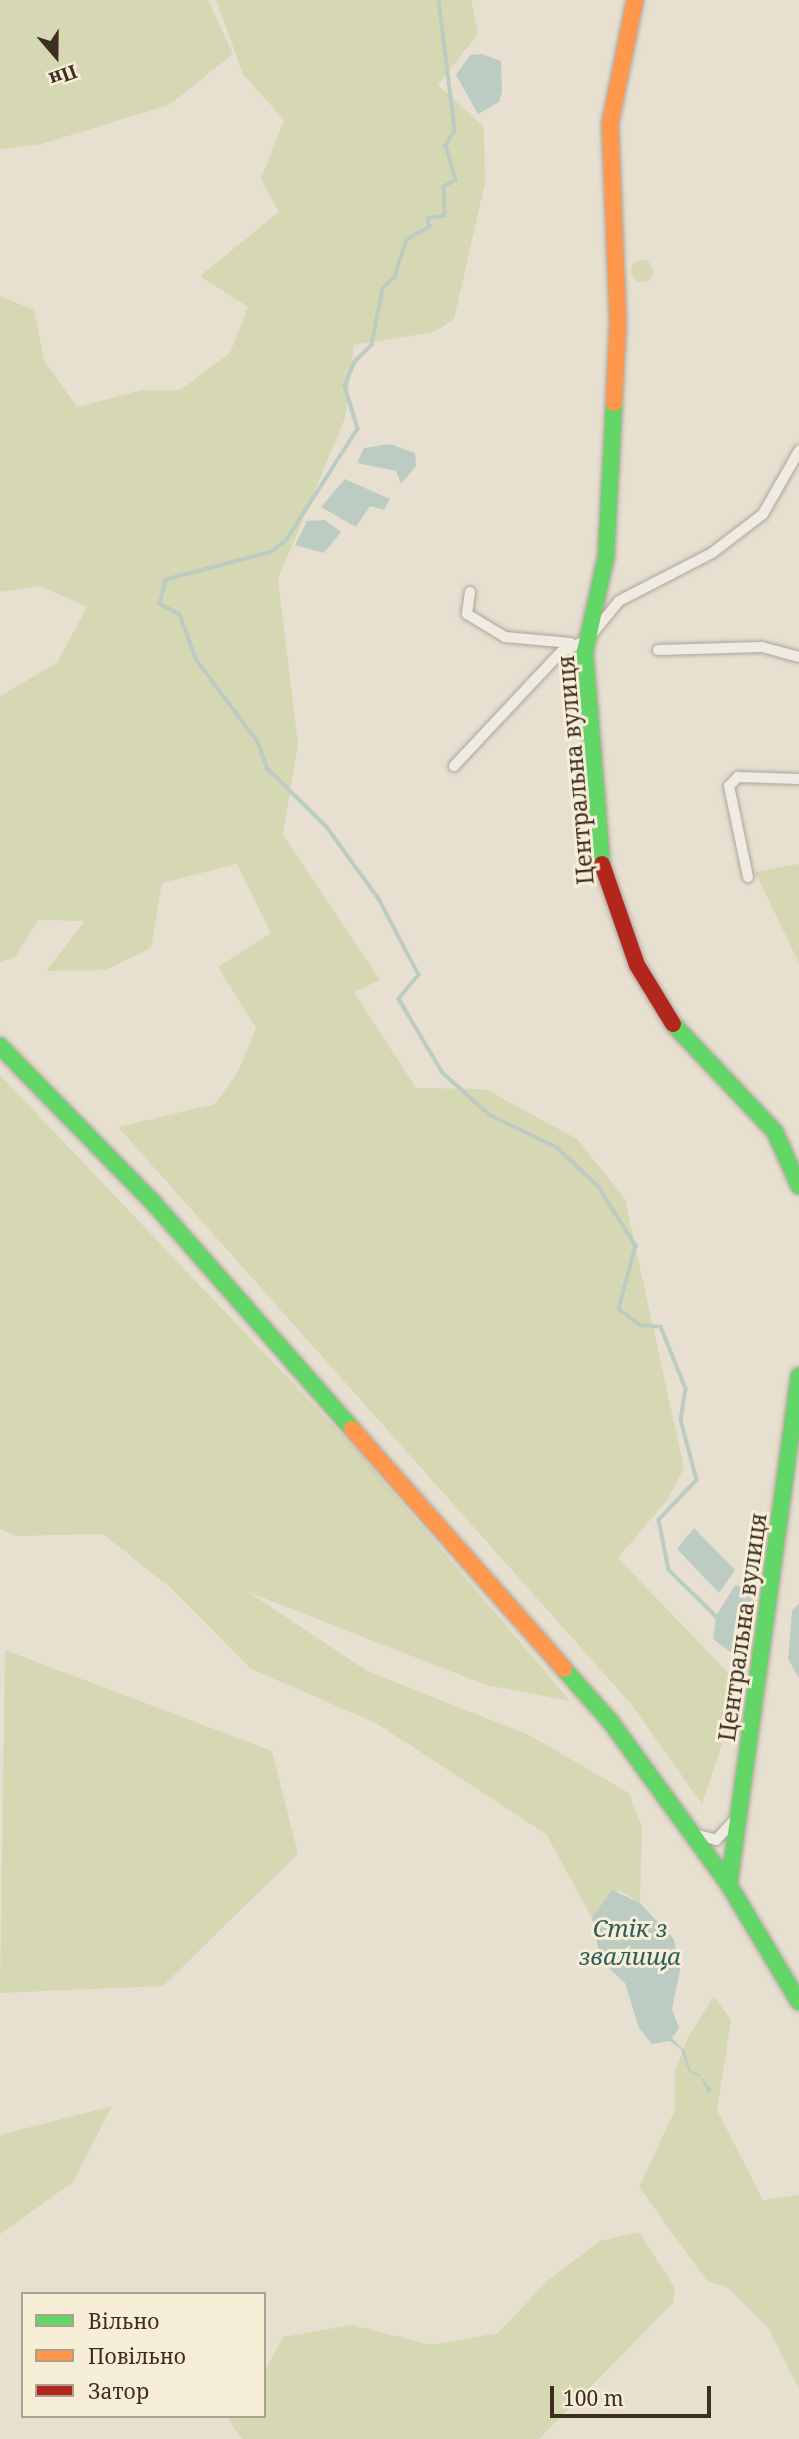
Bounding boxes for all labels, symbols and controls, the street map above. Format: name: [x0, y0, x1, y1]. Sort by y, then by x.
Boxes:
north arrow: [21, 21, 91, 91]
text: Пн: [46, 59, 81, 93]
street label: Центральна вулиця: [551, 654, 599, 886]
street label: Центральна вулиця: [712, 1511, 772, 1743]
water label: Стік з звалища: [579, 1914, 681, 1970]
legend: [21, 2292, 266, 2418]
text: Вільно: [88, 2307, 159, 2335]
text: Повільно: [88, 2342, 186, 2370]
scale bar: [554, 2372, 715, 2416]
text: Затор: [88, 2377, 149, 2405]
text: 100 m: [563, 2384, 624, 2412]

